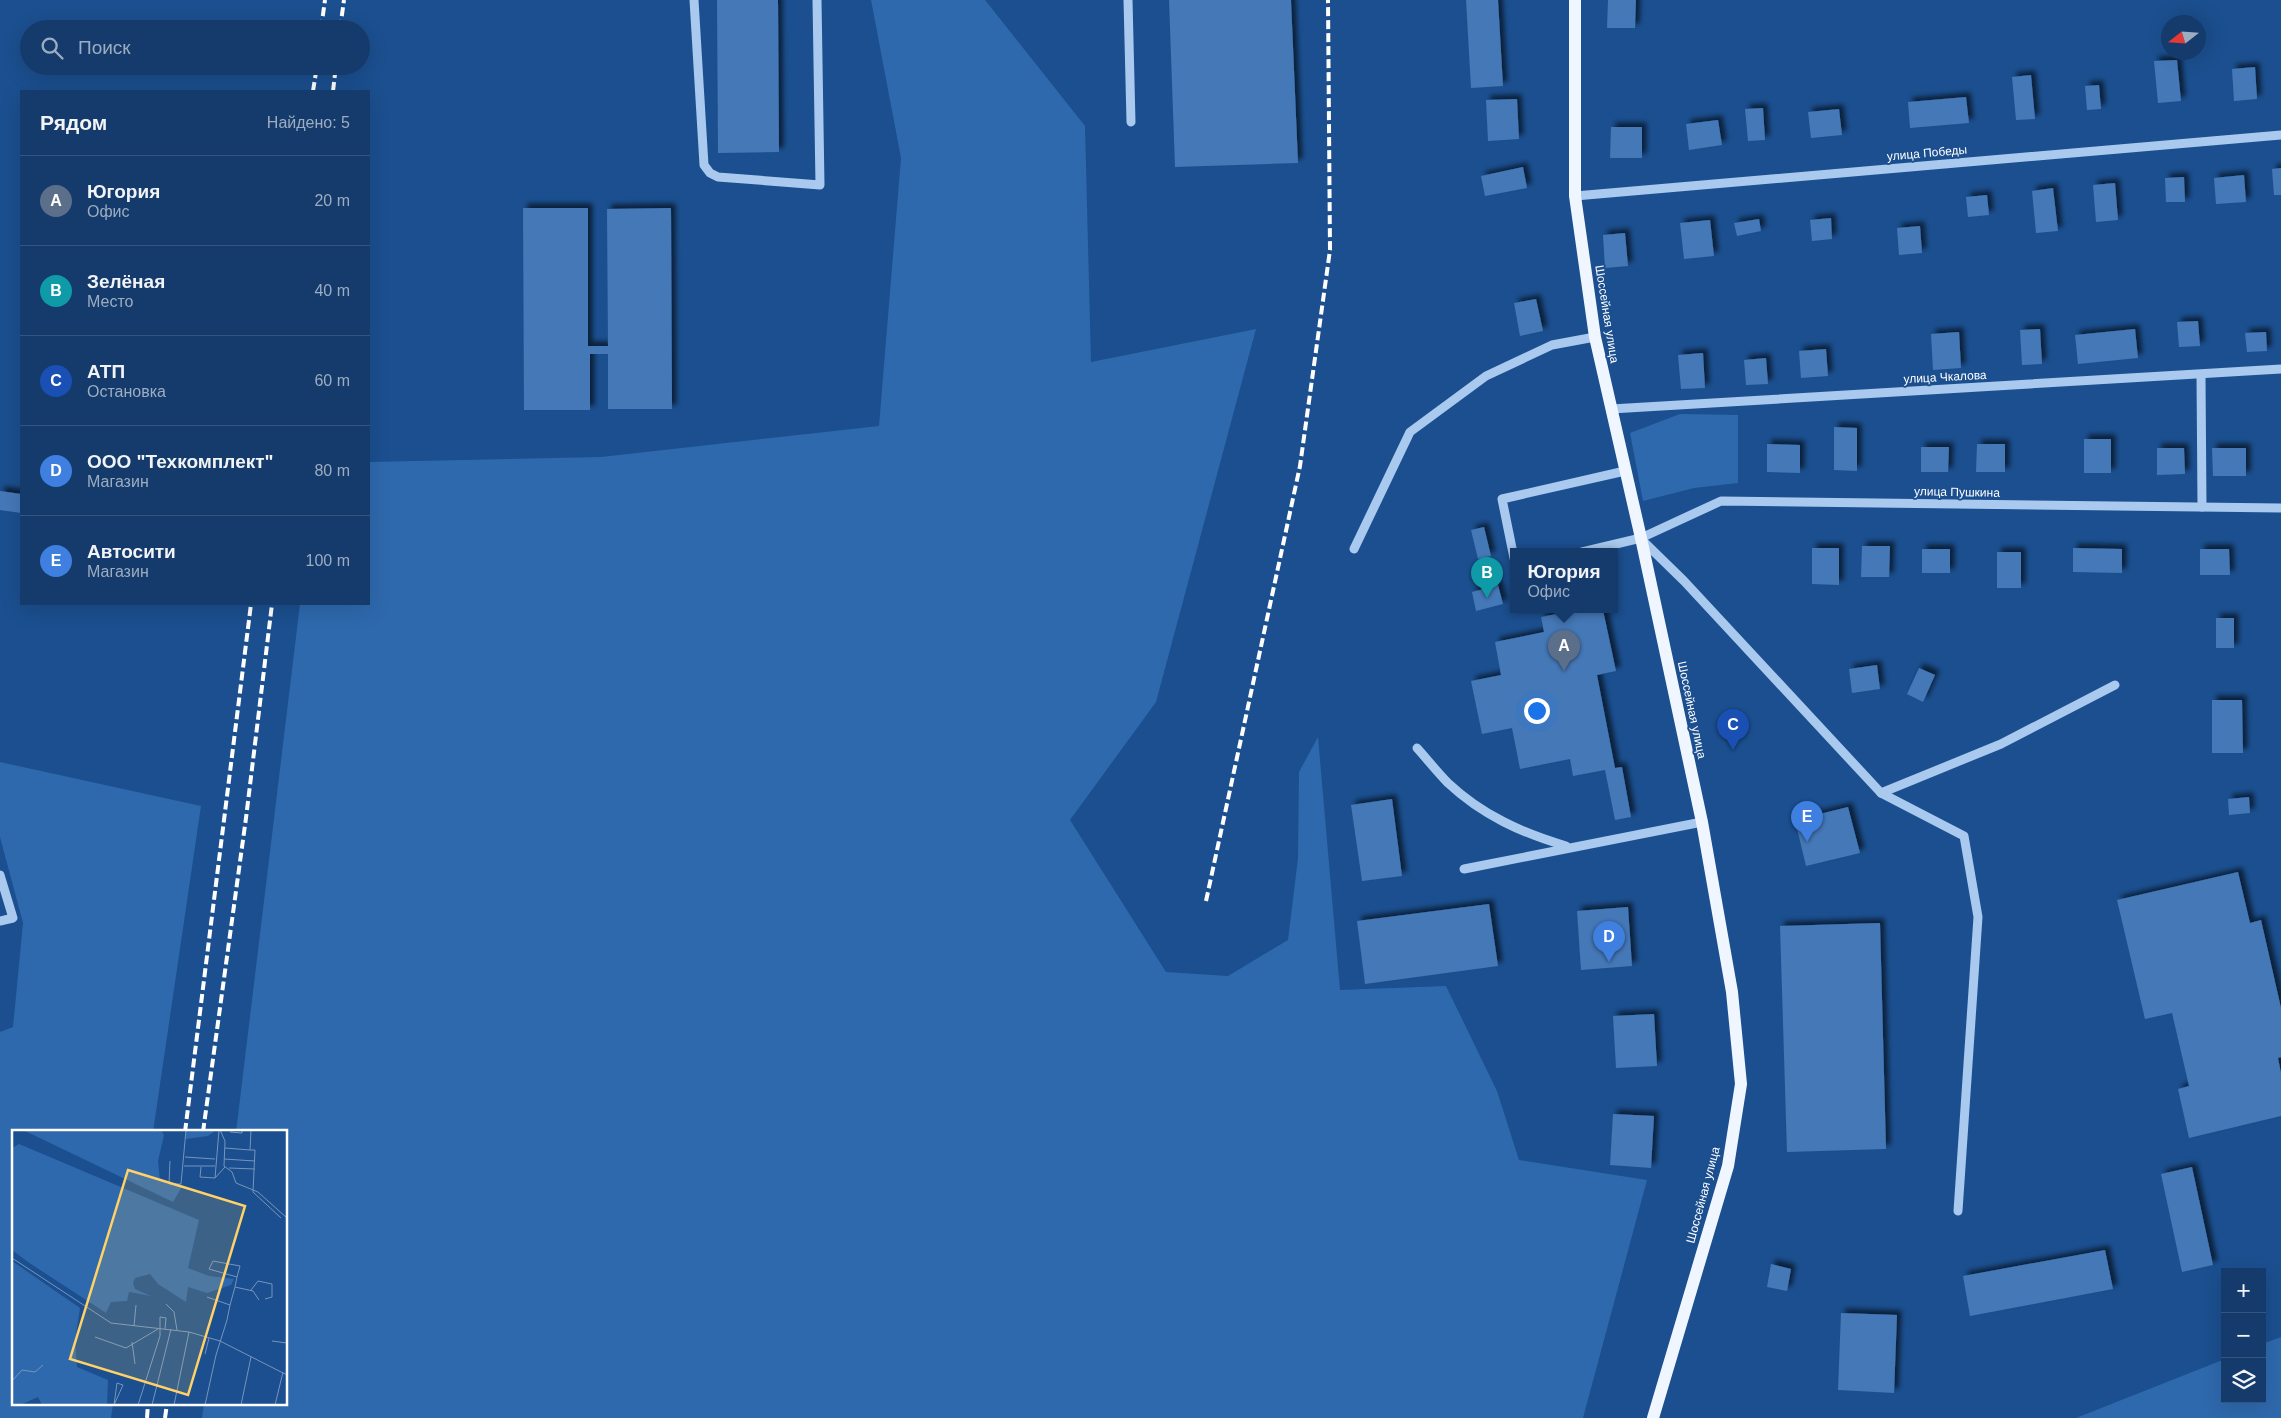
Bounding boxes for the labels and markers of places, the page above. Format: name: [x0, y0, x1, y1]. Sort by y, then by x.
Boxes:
pin: B: [1471, 557, 1503, 598]
pin: A: [1548, 630, 1580, 671]
pin: C: [1717, 709, 1749, 750]
pin: E: [1791, 801, 1823, 842]
pin: D: [1593, 921, 1625, 962]

